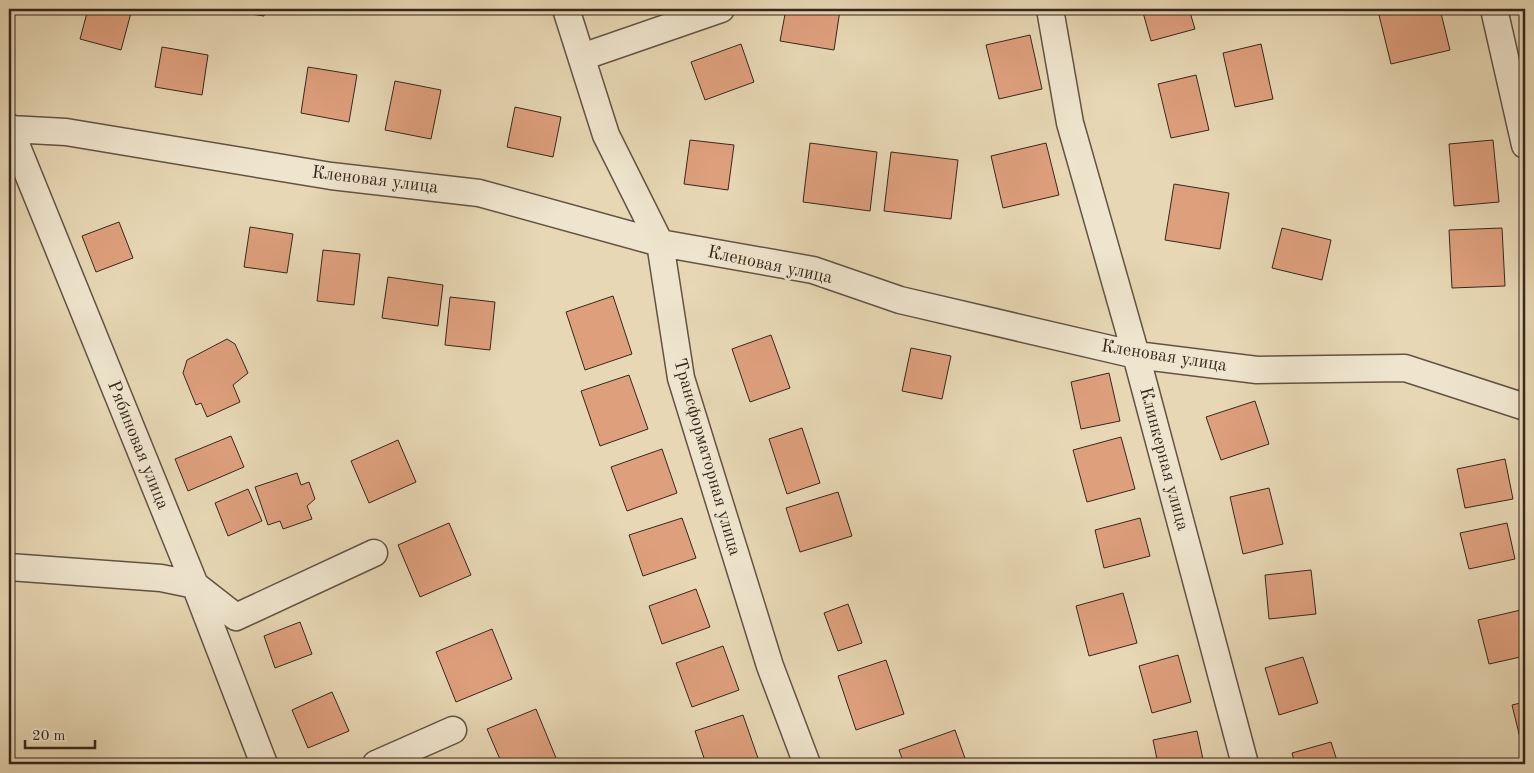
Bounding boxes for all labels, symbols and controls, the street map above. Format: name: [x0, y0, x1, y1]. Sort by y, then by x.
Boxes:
street label: Кленовая улица: [311, 163, 439, 197]
street label: Кленовая улица: [706, 243, 834, 287]
street label: Кленовая улица: [1100, 337, 1228, 375]
street label: Трансформаторная улица: [669, 356, 744, 558]
street label: Рябиновая улица: [104, 378, 172, 512]
street label: Клинкерная улица: [1136, 385, 1192, 533]
scale bar: [25, 718, 95, 750]
text: 20 m: [32, 729, 66, 744]

